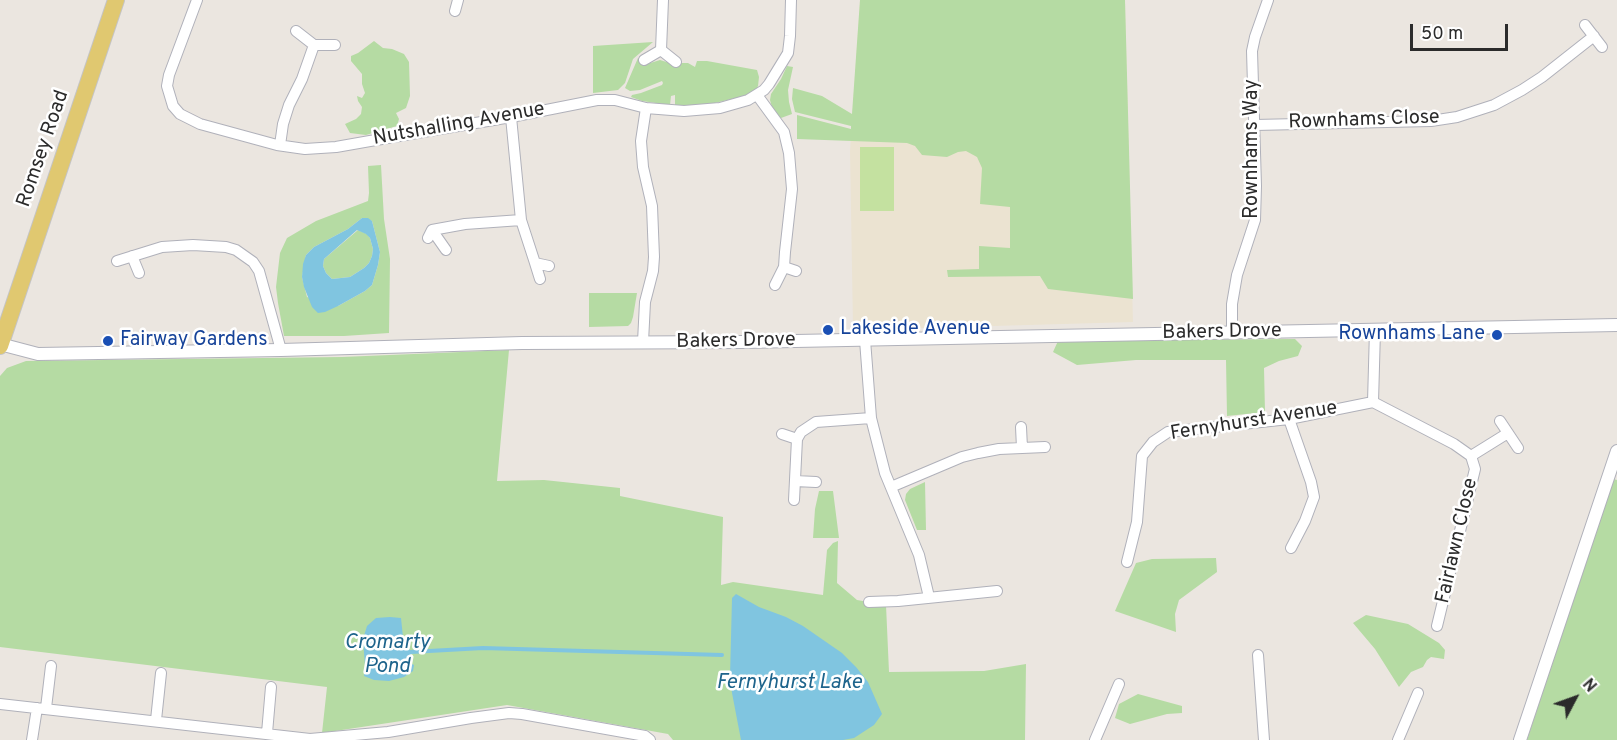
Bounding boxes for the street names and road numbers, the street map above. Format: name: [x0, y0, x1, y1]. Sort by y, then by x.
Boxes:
street label: Rownhams Way: [1241, 79, 1265, 219]
street label: Romsey Road: [13, 87, 75, 211]
street label: Nutshalling Avenue: [371, 98, 547, 152]
street label: Rownhams Close: [1288, 106, 1440, 136]
street label: Bakers Drove: [1162, 320, 1282, 346]
street label: Bakers Drove: [676, 329, 796, 355]
street label: Fernyhurst Avenue: [1169, 397, 1339, 447]
street label: Fairlawn Close: [1432, 476, 1484, 606]

